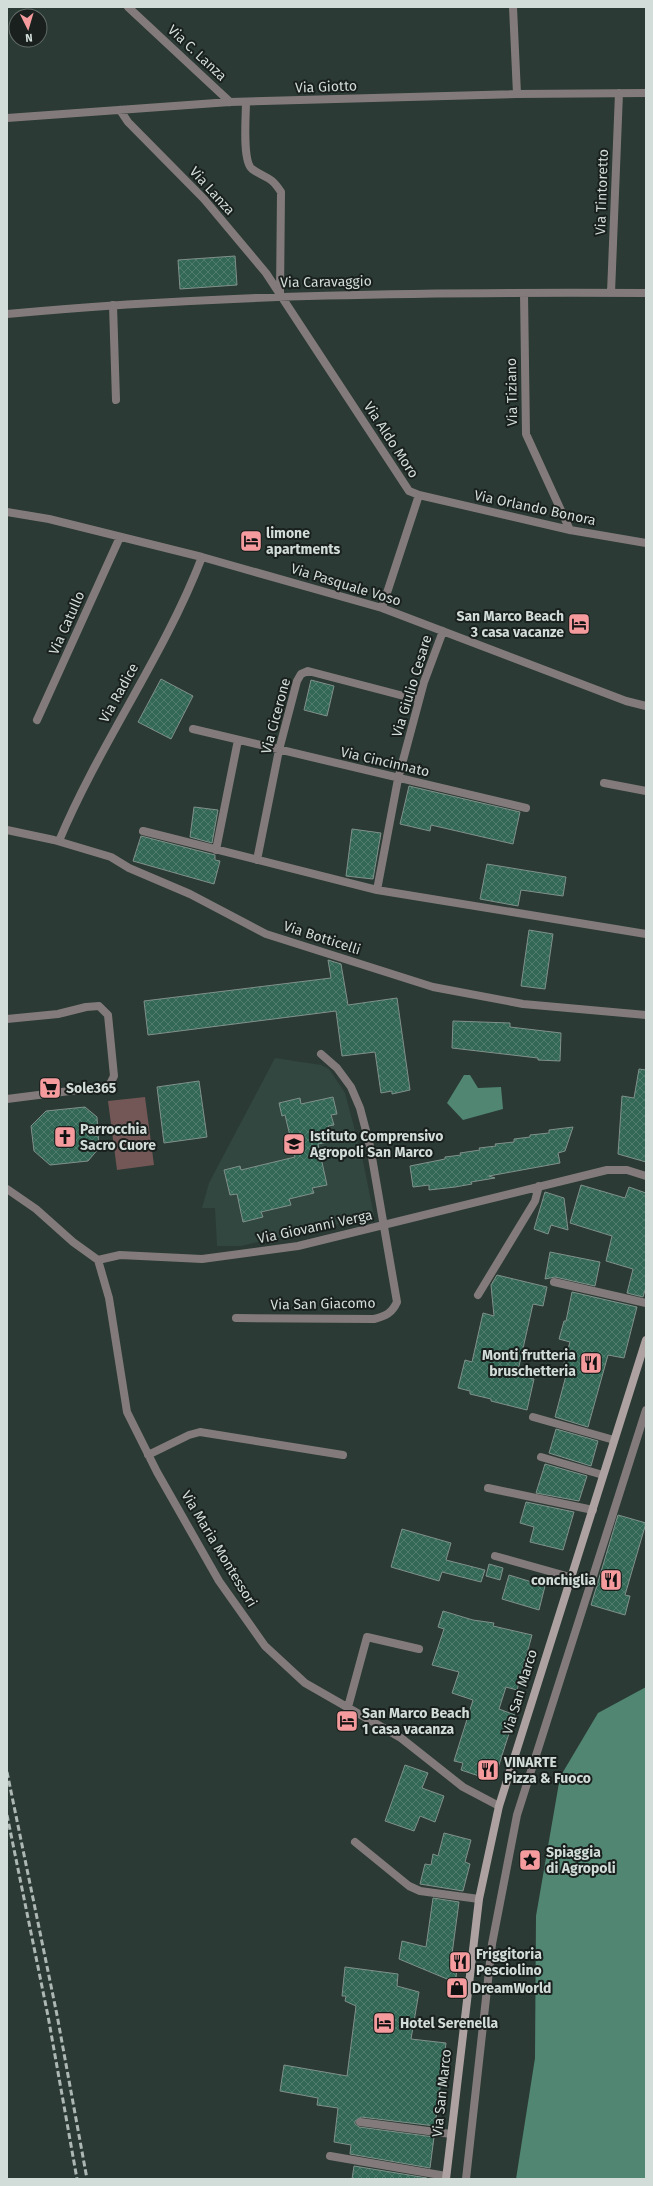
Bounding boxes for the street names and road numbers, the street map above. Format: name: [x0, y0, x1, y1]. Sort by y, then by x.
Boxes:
street label: Via C. Lanza: [164, 21, 230, 85]
street label: Via Giotto: [295, 77, 357, 97]
street label: Via Tintoretto: [592, 149, 612, 235]
street label: Via Lanza: [186, 163, 238, 219]
street label: Via Caravaggio: [280, 273, 372, 291]
street label: Via Tiziano: [503, 358, 521, 426]
street label: Via Aldo Moro: [360, 399, 422, 481]
street label: Via Orlando Bonora: [473, 487, 597, 529]
street label: Via Pasquale Voso: [289, 560, 403, 610]
street label: Via Catullo: [45, 589, 89, 657]
street label: Via Giulio Cesare: [388, 633, 436, 739]
street label: Via Radice: [96, 660, 142, 726]
street label: Via Cicerone: [258, 676, 294, 756]
street label: Via Cincinnato: [339, 744, 431, 780]
street label: Via Botticelli: [281, 918, 363, 958]
street label: Via Giovanni Verga: [256, 1207, 374, 1247]
street label: Via San Giacomo: [270, 1295, 376, 1313]
street label: Via Maria Montessori: [178, 1488, 260, 1610]
street label: Via San Marco: [499, 1647, 541, 1737]
street label: Via San Marco: [429, 2048, 455, 2138]

